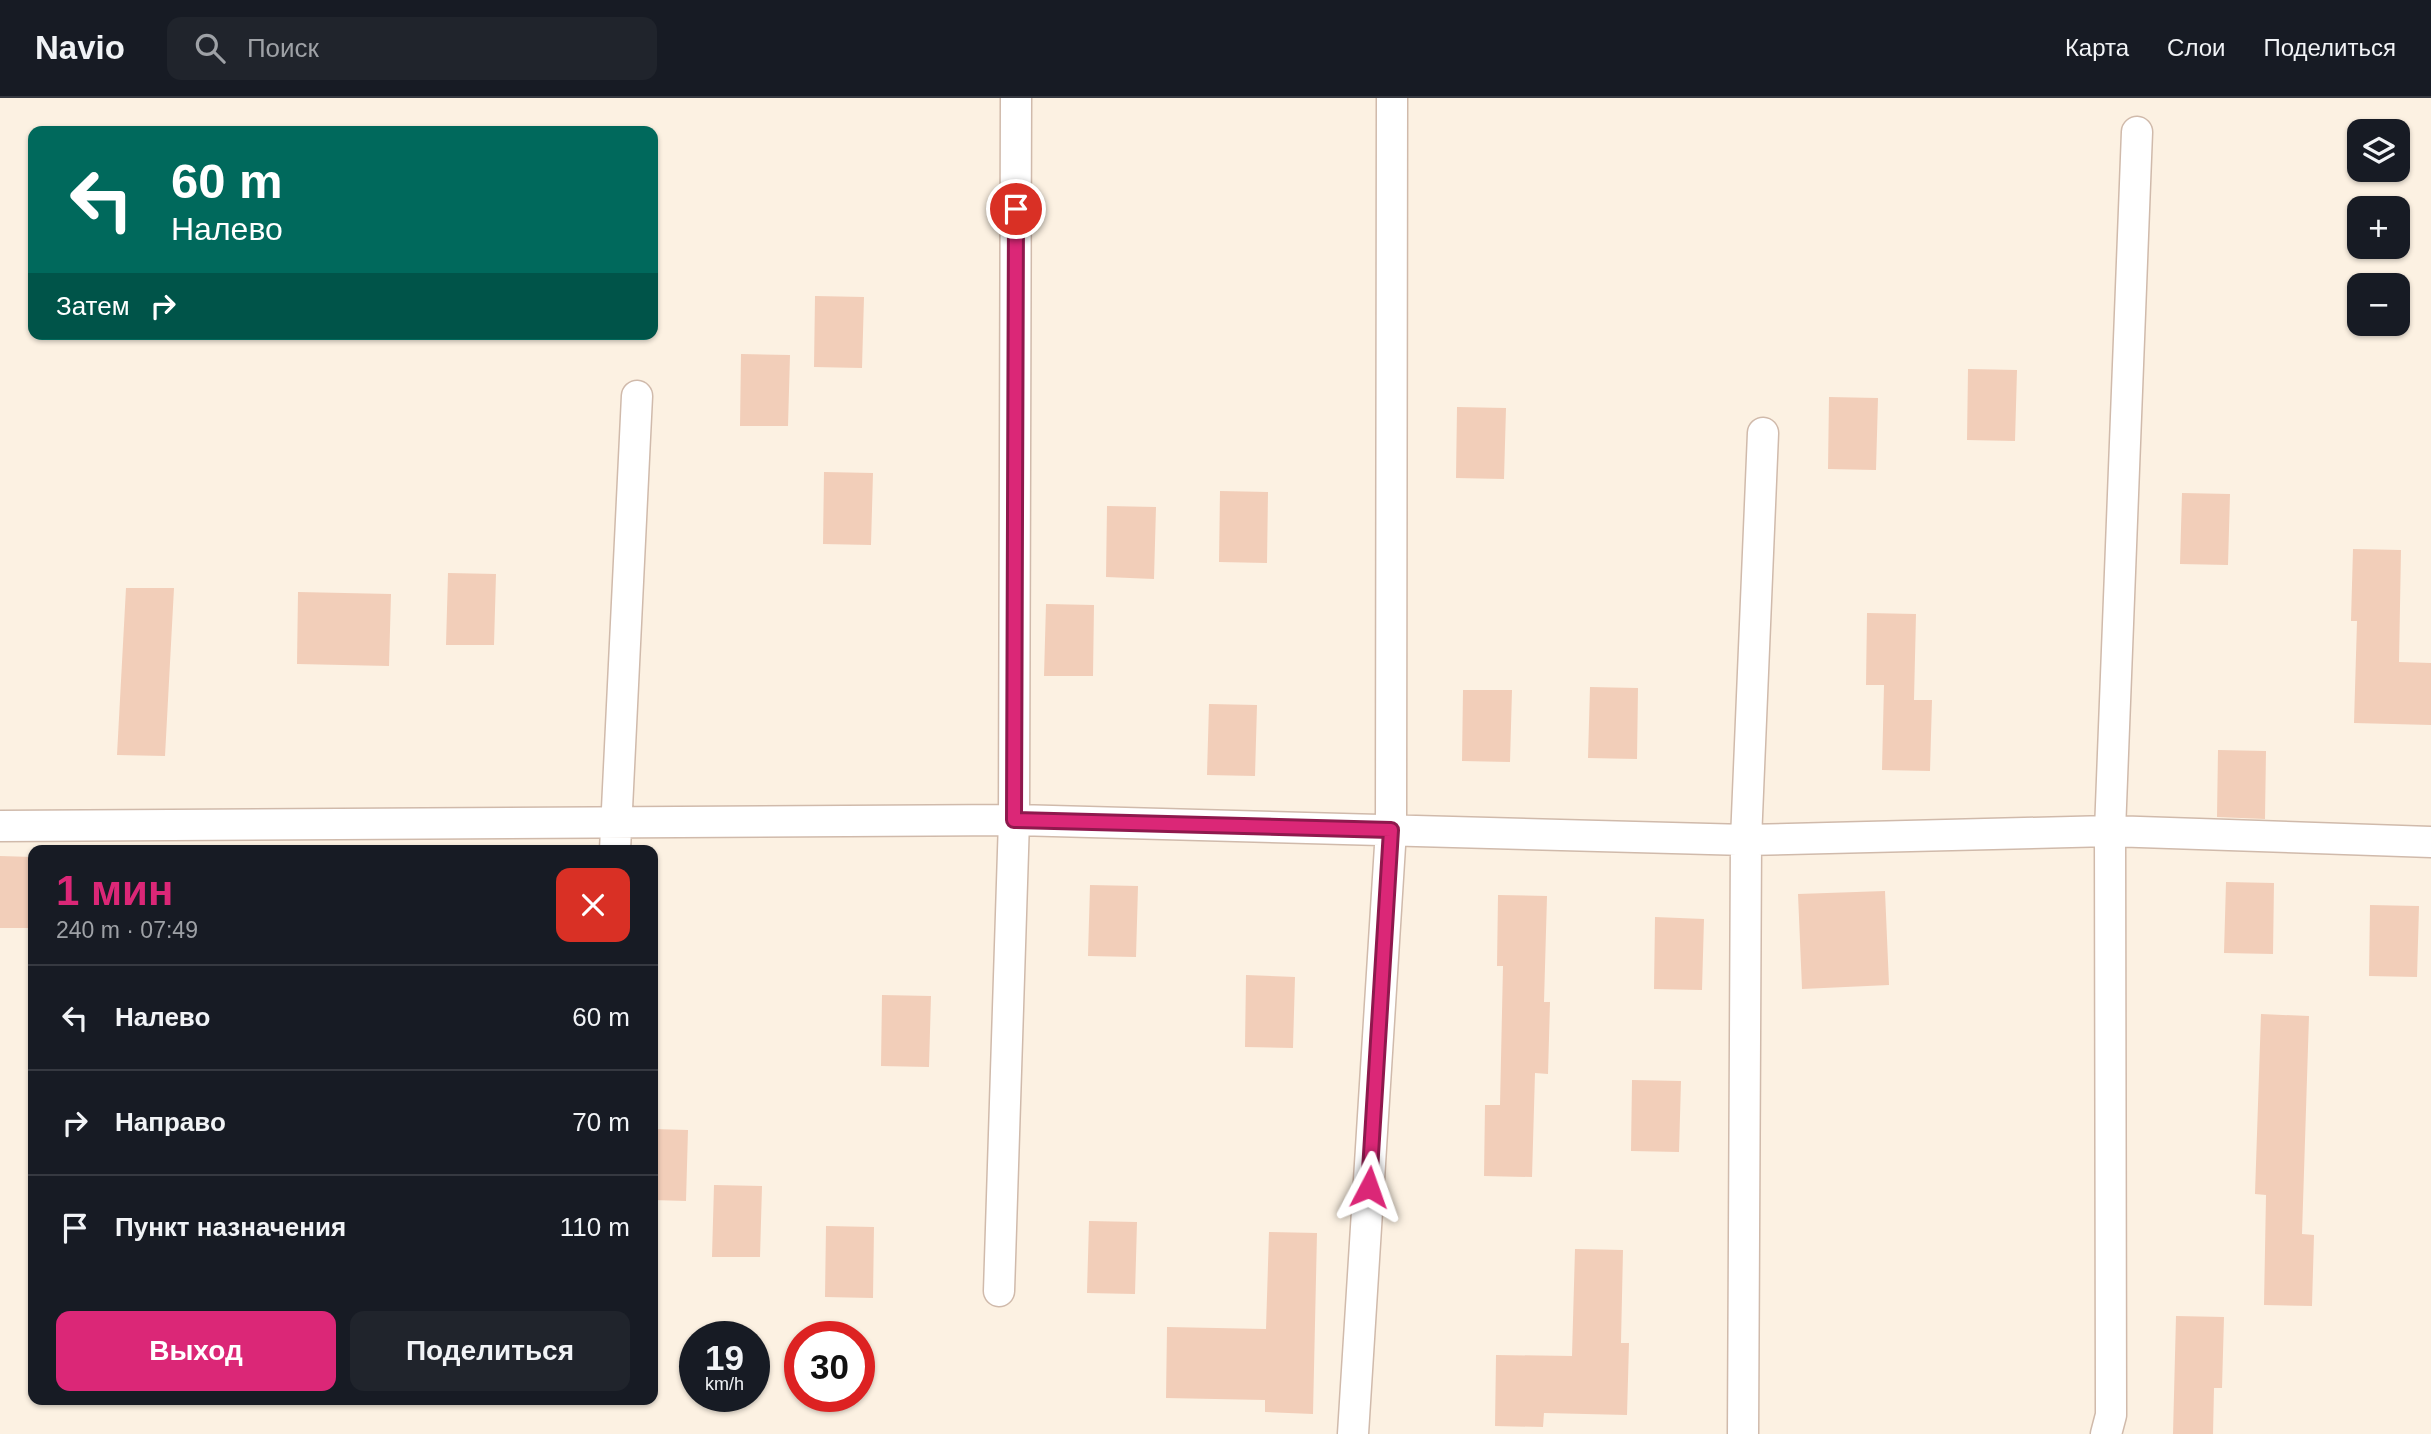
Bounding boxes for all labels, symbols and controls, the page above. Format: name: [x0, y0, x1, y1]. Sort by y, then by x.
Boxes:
search box: [167, 17, 657, 80]
text: Navio: [35, 29, 125, 66]
icon: search: [191, 29, 229, 67]
text: Поиск: [247, 33, 319, 63]
text: Карта: [2065, 34, 2129, 61]
text: Слои: [2167, 34, 2225, 61]
text: Поделиться: [2263, 34, 2396, 61]
map controls: [2347, 119, 2410, 336]
button: layers: [2347, 119, 2410, 182]
icon: left: [56, 154, 147, 245]
text: 60 m: [171, 154, 283, 208]
pin: [986, 179, 1046, 239]
icon: arrive: [997, 190, 1035, 228]
button: +: [2347, 196, 2410, 259]
text: Налево: [171, 211, 283, 247]
button: −: [2347, 273, 2410, 336]
icon: right: [144, 287, 182, 325]
text: Затем: [56, 291, 130, 321]
text: 1 мин: [56, 867, 173, 914]
button: close: [556, 868, 630, 942]
text: 240 m · 07:49: [56, 917, 198, 943]
icon: left: [56, 999, 94, 1037]
text: Налево: [115, 1002, 210, 1032]
text: 60 m: [572, 1002, 630, 1032]
icon: right: [56, 1104, 94, 1142]
text: Направо: [115, 1107, 226, 1137]
text: 70 m: [572, 1107, 630, 1137]
position arrow: [1332, 1150, 1406, 1224]
icon: arrive: [56, 1209, 94, 1247]
text: Пункт назначения: [115, 1212, 346, 1242]
text: 110 m: [560, 1212, 630, 1242]
button: Выход: [56, 1311, 336, 1391]
button: Поделиться: [350, 1311, 630, 1391]
speed limit sign: 30: [784, 1321, 875, 1412]
text: 19: [705, 1338, 744, 1377]
text: km/h: [705, 1374, 744, 1394]

